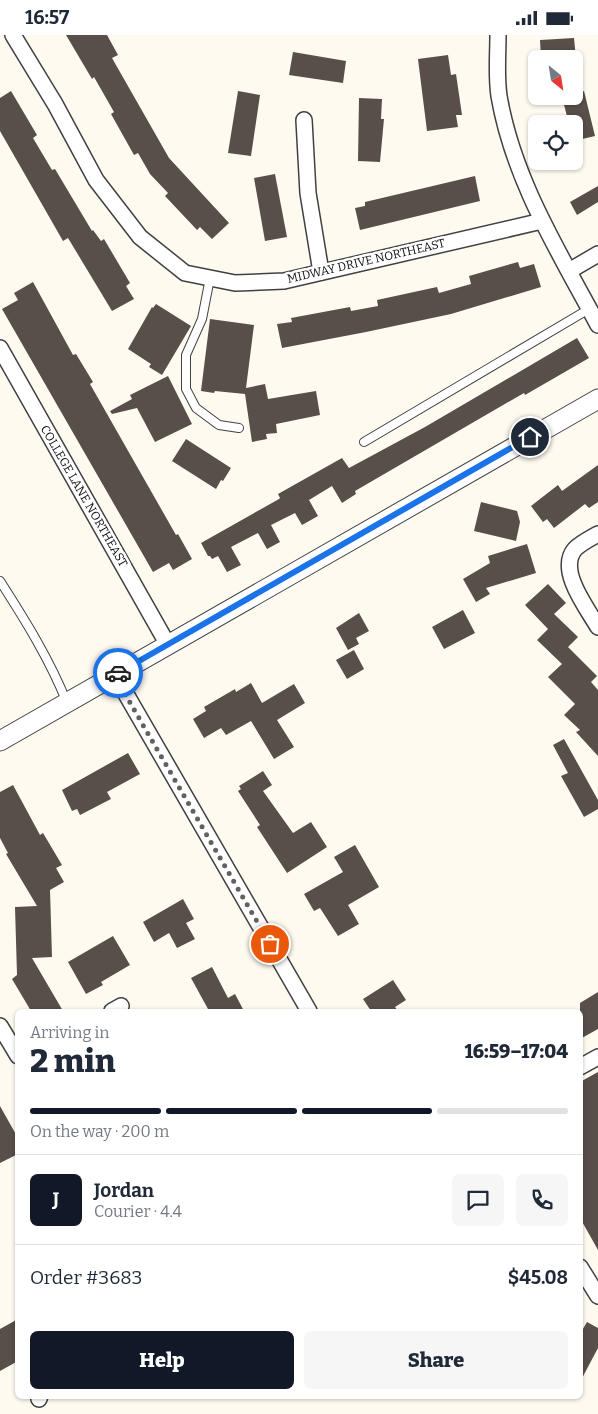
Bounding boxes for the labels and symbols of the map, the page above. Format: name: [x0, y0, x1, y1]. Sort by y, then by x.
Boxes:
north arrow: [528, 50, 582, 105]
street label: MIDWAY DRIVE NORTHEAST: [286, 236, 446, 286]
pin: [509, 416, 551, 458]
street label: COLLEGE LANE NORTHEAST: [38, 423, 130, 569]
courier: [93, 648, 143, 698]
pin: [249, 923, 291, 965]

